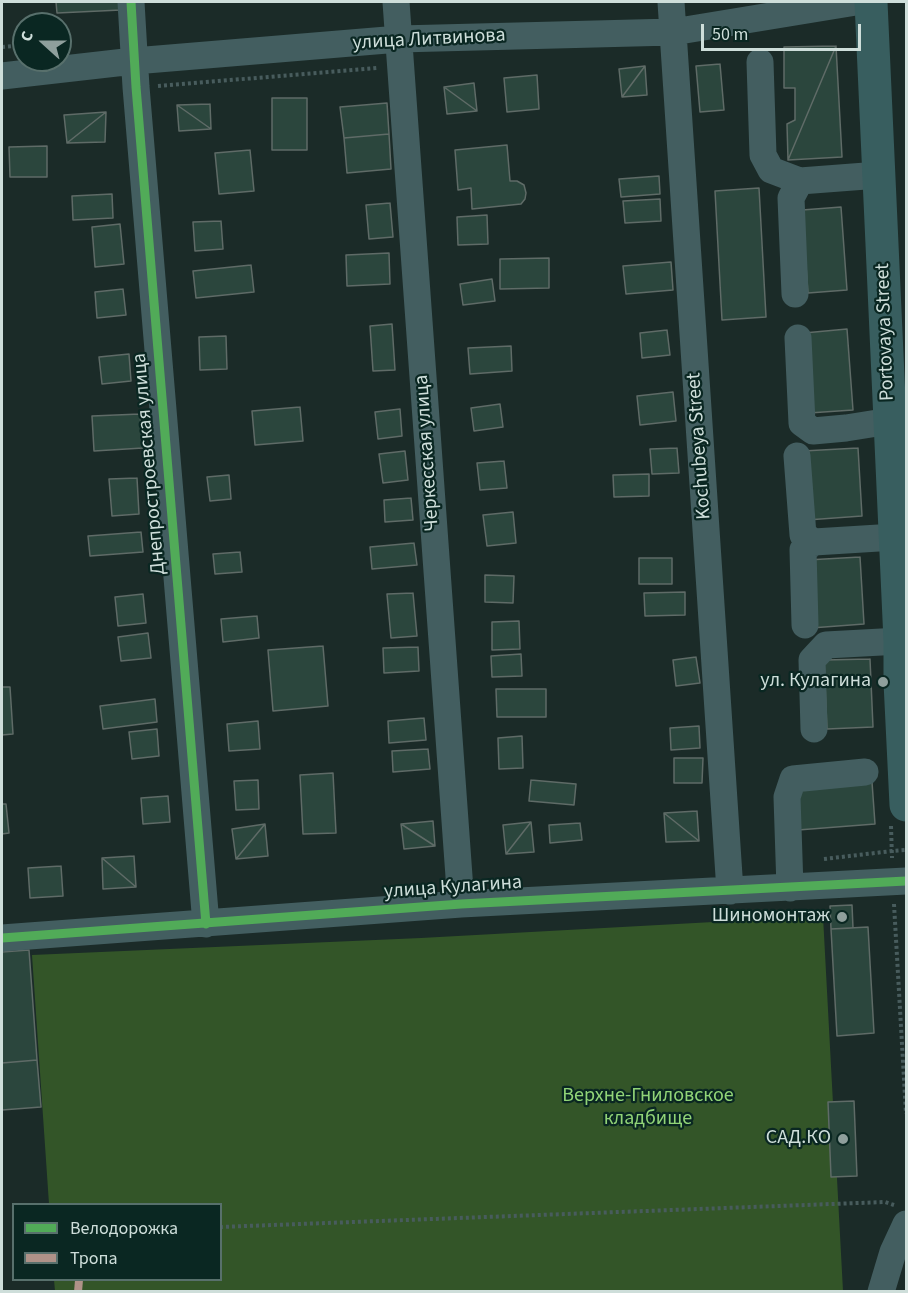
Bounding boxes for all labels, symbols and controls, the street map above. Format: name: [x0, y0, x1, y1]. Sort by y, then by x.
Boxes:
north arrow: [12, 12, 72, 72]
scale bar: [704, 12, 864, 50]
text: 50 m: [712, 22, 748, 47]
street label: улица Литвинова: [352, 24, 506, 56]
text: С: [15, 28, 39, 45]
street label: Portovaya Street: [872, 263, 900, 401]
street label: Днепростроевская улица: [128, 352, 172, 576]
street label: Kochubeya Street: [683, 372, 717, 520]
street label: Черкесская улица: [411, 374, 445, 532]
place label: ул. Кулагина: [760, 670, 871, 694]
marker: ул. Кулагина: [876, 675, 890, 689]
street label: улица Кулагина: [383, 871, 523, 905]
place label: Шиномонтаж: [712, 905, 830, 929]
marker: Шиномонтаж: [835, 910, 849, 924]
park label: Верхне-Гниловское кладбище: [562, 1085, 734, 1132]
place label: САД.КО: [766, 1127, 831, 1151]
marker: САД.КО: [836, 1132, 850, 1146]
legend: [12, 1203, 222, 1281]
text: Велодорожка: [70, 1216, 178, 1241]
text: Тропа: [70, 1246, 118, 1271]

